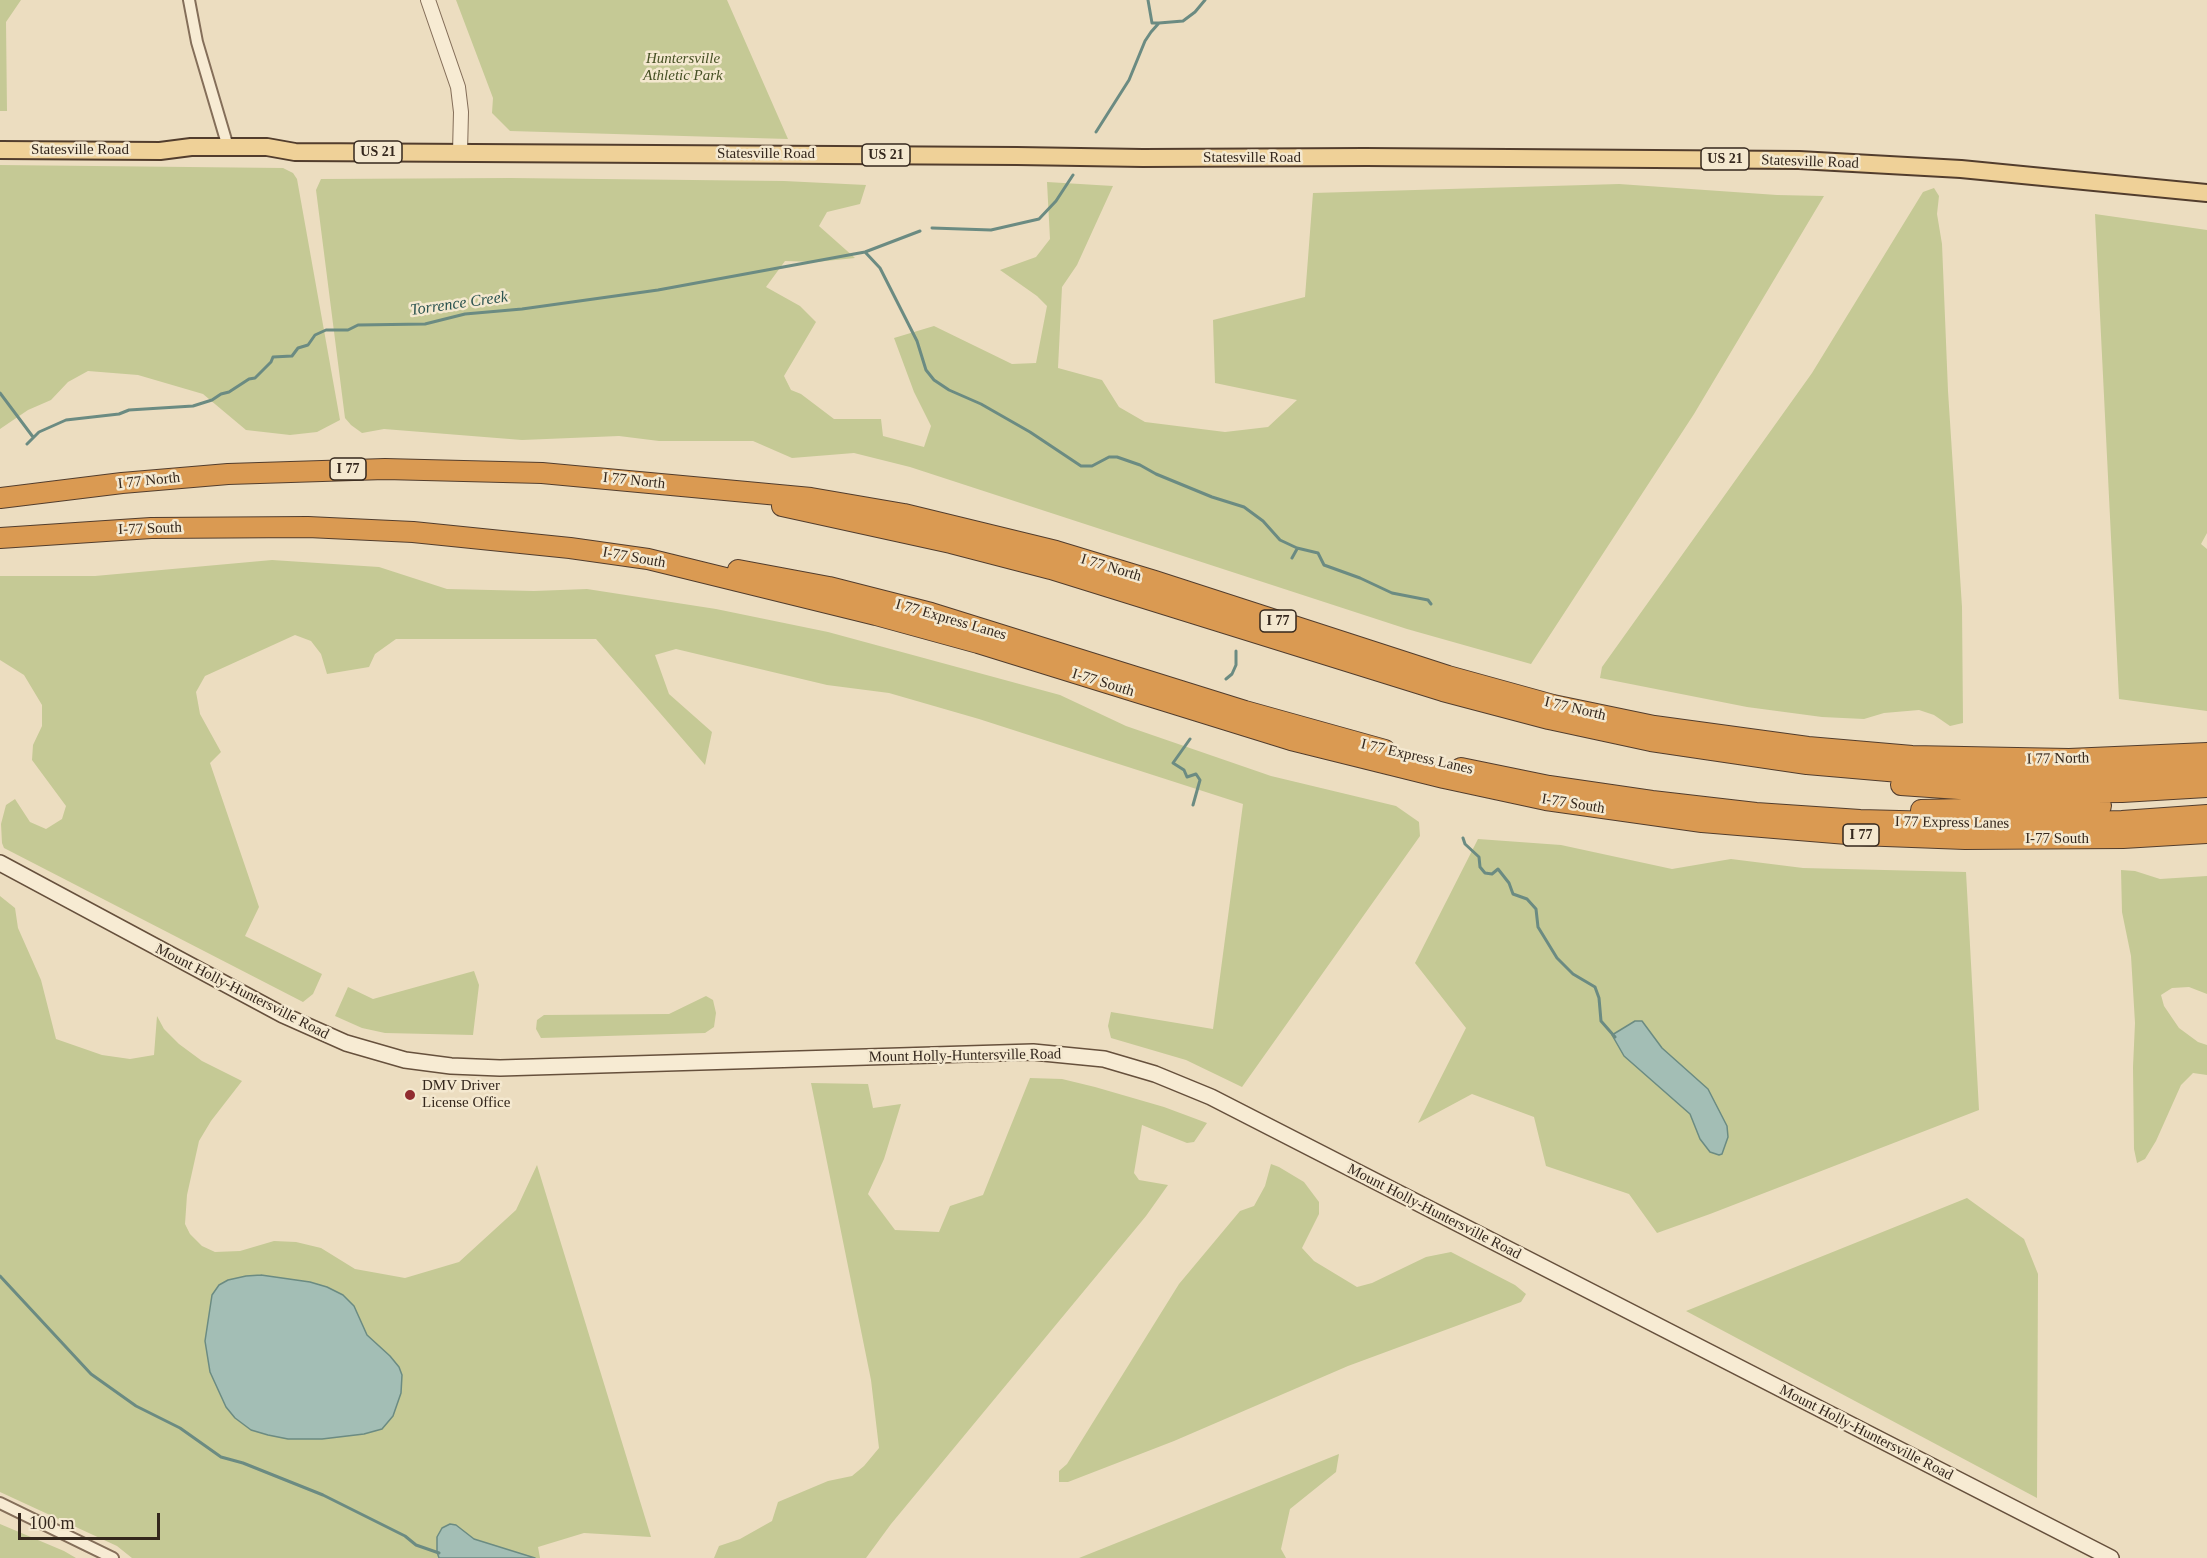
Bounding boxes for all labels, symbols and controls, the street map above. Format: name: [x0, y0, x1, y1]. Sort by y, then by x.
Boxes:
park label: Huntersville Athletic Park: [643, 50, 723, 85]
street label: Statesville Road: [31, 141, 129, 159]
road number: US 21: [354, 141, 402, 163]
road number: US 21: [862, 144, 910, 166]
street label: Statesville Road: [717, 145, 815, 163]
road number: US 21: [1701, 148, 1749, 170]
street label: Statesville Road: [1203, 149, 1301, 167]
street label: Statesville Road: [1761, 151, 1859, 173]
water label: Torrence Creek: [409, 288, 509, 320]
road number: I 77: [330, 458, 366, 480]
street label: I 77 North: [117, 469, 181, 493]
street label: I 77 North: [602, 469, 666, 493]
street label: I-77 South: [118, 519, 182, 539]
street label: I-77 South: [601, 544, 667, 572]
street label: I 77 North: [1078, 550, 1144, 586]
street label: I 77 Express Lanes: [893, 596, 1009, 644]
road number: I 77: [1260, 610, 1296, 632]
street label: I-77 South: [1070, 665, 1136, 701]
street label: I 77 North: [1543, 693, 1607, 725]
street label: I 77 Express Lanes: [1359, 735, 1475, 779]
street label: I 77 North: [2027, 749, 2089, 769]
street label: I-77 South: [1540, 790, 1606, 818]
street label: I 77 Express Lanes: [1895, 813, 2009, 833]
road number: I 77: [1843, 824, 1879, 846]
street label: I-77 South: [2025, 830, 2089, 848]
street label: Mount Holly-Huntersville Road: [152, 940, 332, 1044]
street label: Mount Holly-Huntersville Road: [869, 1045, 1061, 1067]
place label: DMV Driver License Office: [422, 1077, 510, 1112]
marker: DMV Driver License Office: [403, 1088, 417, 1102]
street label: Mount Holly-Huntersville Road: [1344, 1160, 1524, 1264]
street label: Mount Holly-Huntersville Road: [1776, 1381, 1956, 1485]
scale bar: [21, 1501, 164, 1539]
text: 100 m: [29, 1513, 75, 1533]

